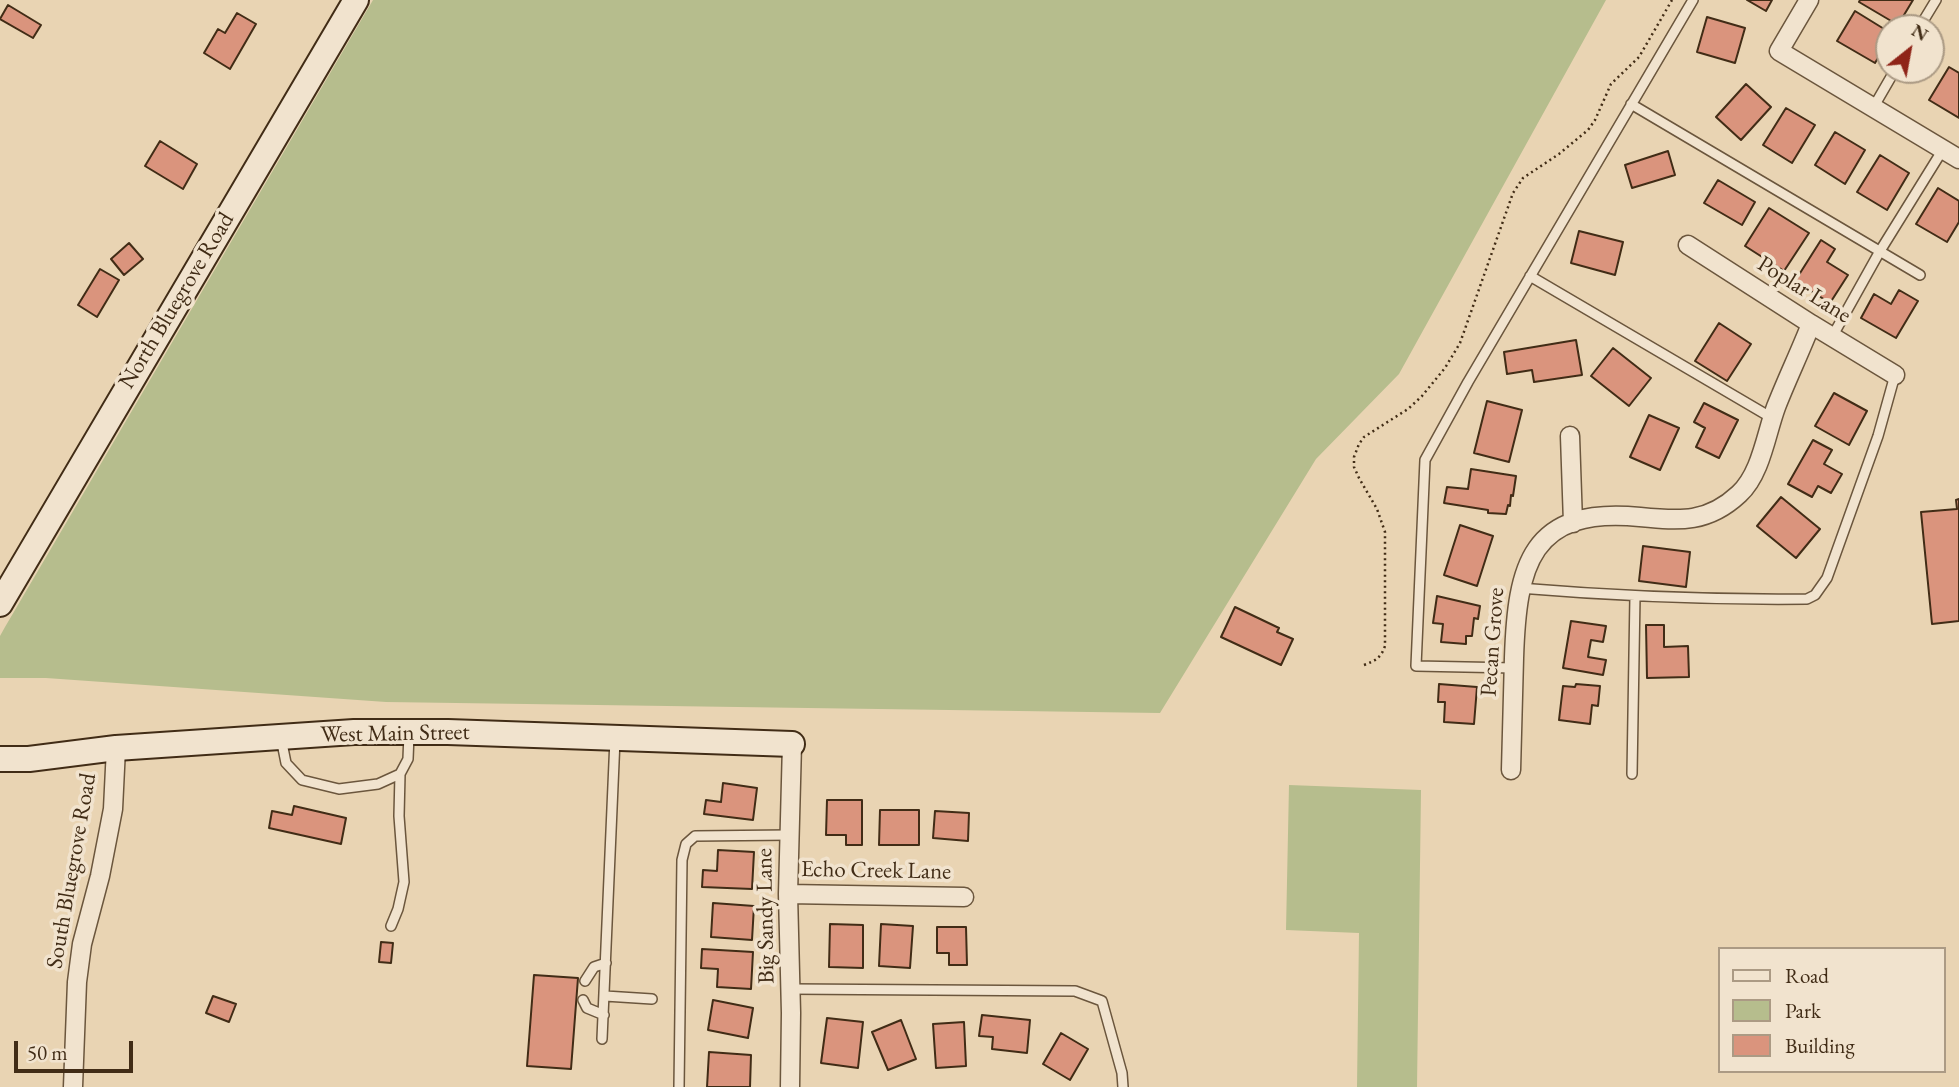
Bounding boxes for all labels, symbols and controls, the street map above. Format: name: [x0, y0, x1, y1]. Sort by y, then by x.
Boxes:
north arrow: [1875, 14, 1945, 84]
text: N: [1907, 18, 1933, 47]
street label: North Bluegrove Road: [113, 208, 241, 394]
street label: Poplar Lane: [1752, 250, 1856, 330]
street label: Pecan Grove: [1475, 587, 1511, 697]
street label: West Main Street: [320, 719, 470, 749]
street label: South Bluegrove Road: [41, 771, 103, 971]
street label: Big Sandy Lane: [751, 848, 781, 984]
street label: Echo Creek Lane: [801, 856, 951, 886]
legend: [1717, 947, 1945, 1073]
text: Road: [1785, 962, 1829, 989]
text: Park: [1785, 997, 1821, 1024]
scale bar: [18, 1028, 136, 1072]
text: Building: [1785, 1032, 1855, 1059]
text: 50 m: [27, 1039, 68, 1066]

